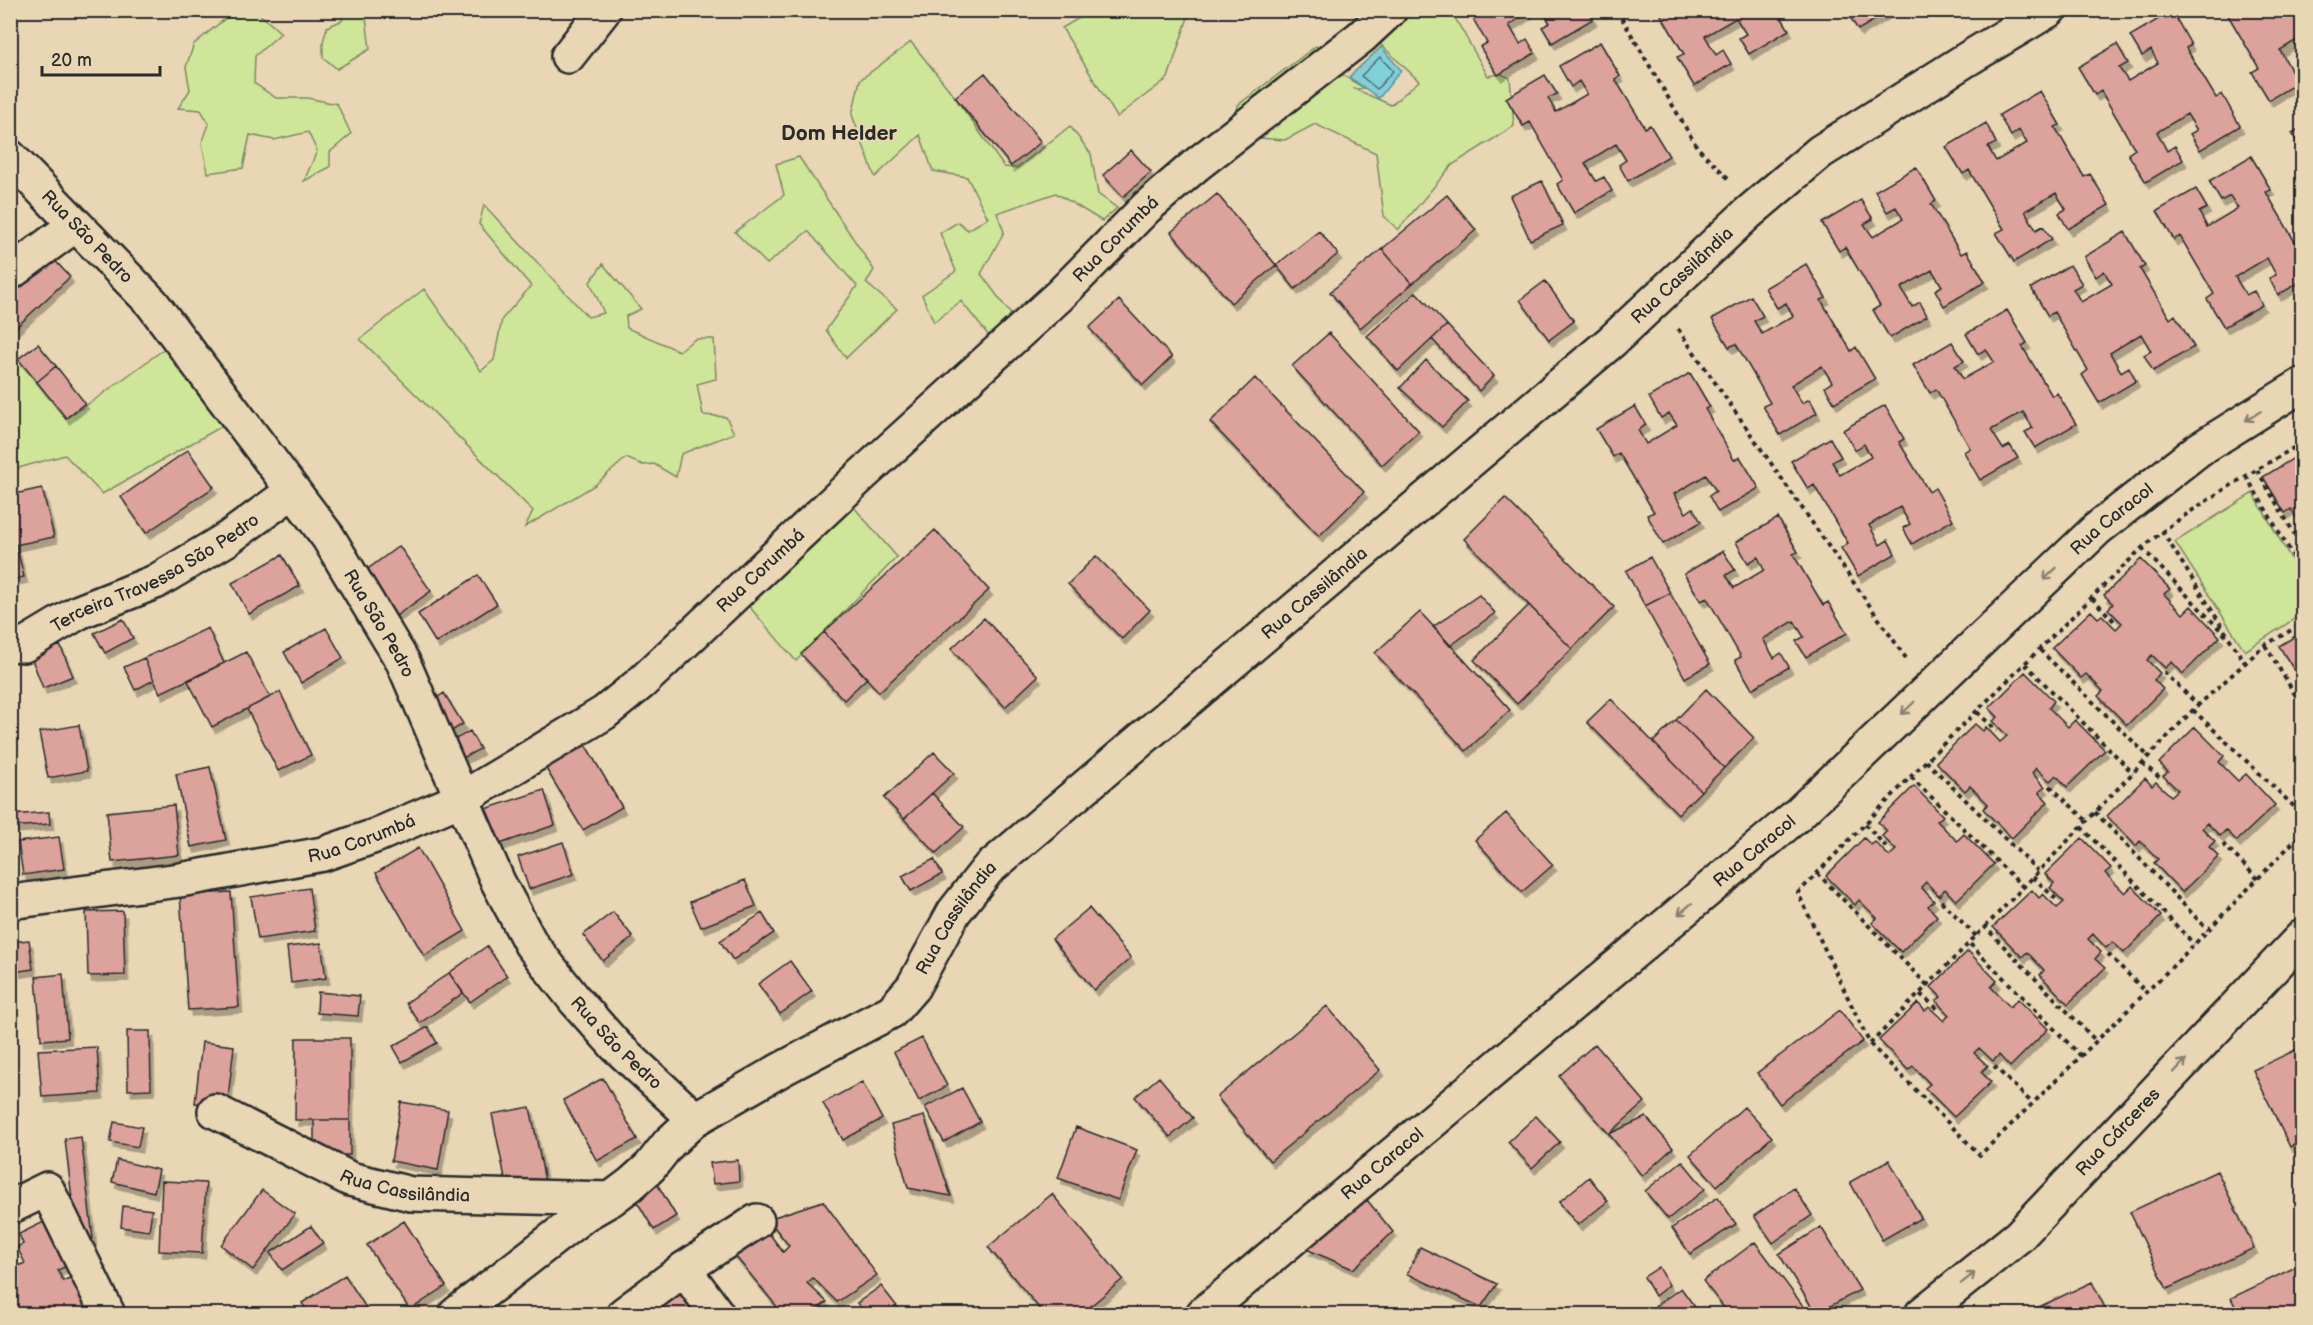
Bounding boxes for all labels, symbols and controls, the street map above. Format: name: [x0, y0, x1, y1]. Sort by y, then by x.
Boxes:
scale bar: [42, 39, 160, 77]
text: 20 m: [51, 50, 92, 71]
district label: Dom Helder: [781, 121, 898, 146]
street label: Rua São Pedro: [37, 186, 137, 288]
street label: Rua Corumbá: [1069, 192, 1163, 287]
street label: Rua Cassilândia: [1627, 223, 1738, 328]
one-way arrow: [2245, 410, 2262, 422]
street label: Rua Caracol: [2066, 479, 2158, 560]
street label: Terceira Travessa São Pedro: [47, 509, 263, 637]
street label: Rua Corumbá: [713, 525, 809, 617]
street label: Rua Cassilândia: [1257, 543, 1372, 644]
street label: Rua São Pedro: [339, 566, 418, 681]
one-way arrow: [2043, 567, 2058, 581]
one-way arrow: [1901, 701, 1916, 715]
street label: Rua Corumbá: [306, 810, 419, 868]
street label: Rua Caracol: [1709, 811, 1800, 892]
street label: Rua Cassilândia: [912, 857, 1001, 979]
one-way arrow: [1677, 902, 1693, 915]
street label: Rua São Pedro: [566, 992, 666, 1094]
one-way arrow: [2173, 1059, 2187, 1074]
street label: Rua Cárceres: [2072, 1084, 2165, 1180]
street label: Rua Caracol: [1337, 1123, 1428, 1204]
street label: Rua Cassilândia: [336, 1165, 470, 1206]
one-way arrow: [1960, 1271, 1976, 1284]

